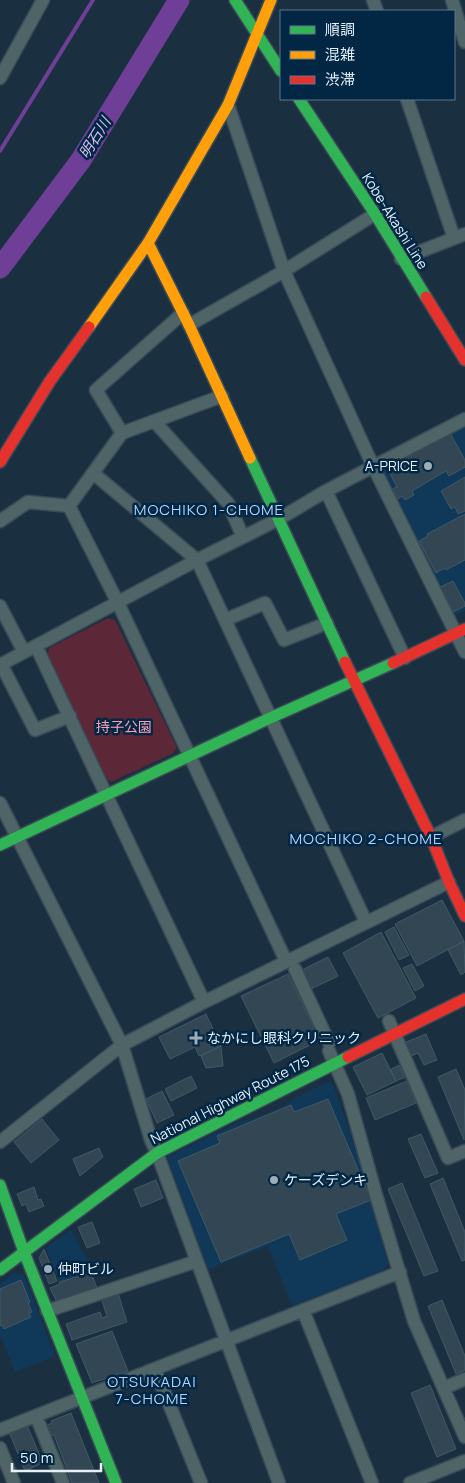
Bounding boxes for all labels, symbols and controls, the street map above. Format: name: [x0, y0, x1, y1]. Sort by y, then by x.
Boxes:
legend: [280, 10, 455, 100]
text: 順調: [325, 19, 355, 40]
text: 混雑: [325, 44, 355, 65]
text: 渋滞: [325, 69, 355, 90]
water label: 明石川: [74, 111, 116, 162]
street label: Kobe-Akashi Line: [358, 169, 433, 273]
place label: A-PRICE: [365, 456, 418, 475]
marker: A-PRICE: [422, 460, 434, 472]
district label: MOCHIKO 1-CHOME: [134, 499, 284, 520]
park label: 持子公園: [96, 717, 152, 736]
district label: MOCHIKO 2-CHOME: [289, 828, 443, 849]
place label: なかにし眼科クリニック: [207, 1028, 361, 1047]
marker: なかにし眼科クリニック: [189, 1031, 203, 1045]
street label: National Highway Route 175: [147, 1051, 313, 1148]
place label: ケーズデンキ: [284, 1170, 367, 1189]
marker: ケーズデンキ: [268, 1174, 280, 1186]
place label: 仲町ビル: [58, 1259, 114, 1278]
marker: 仲町ビル: [42, 1263, 54, 1275]
district label: OTSUKADAI 7-CHOME: [107, 1371, 197, 1409]
scale bar: [12, 1440, 101, 1472]
text: 50 m: [20, 1447, 54, 1468]

